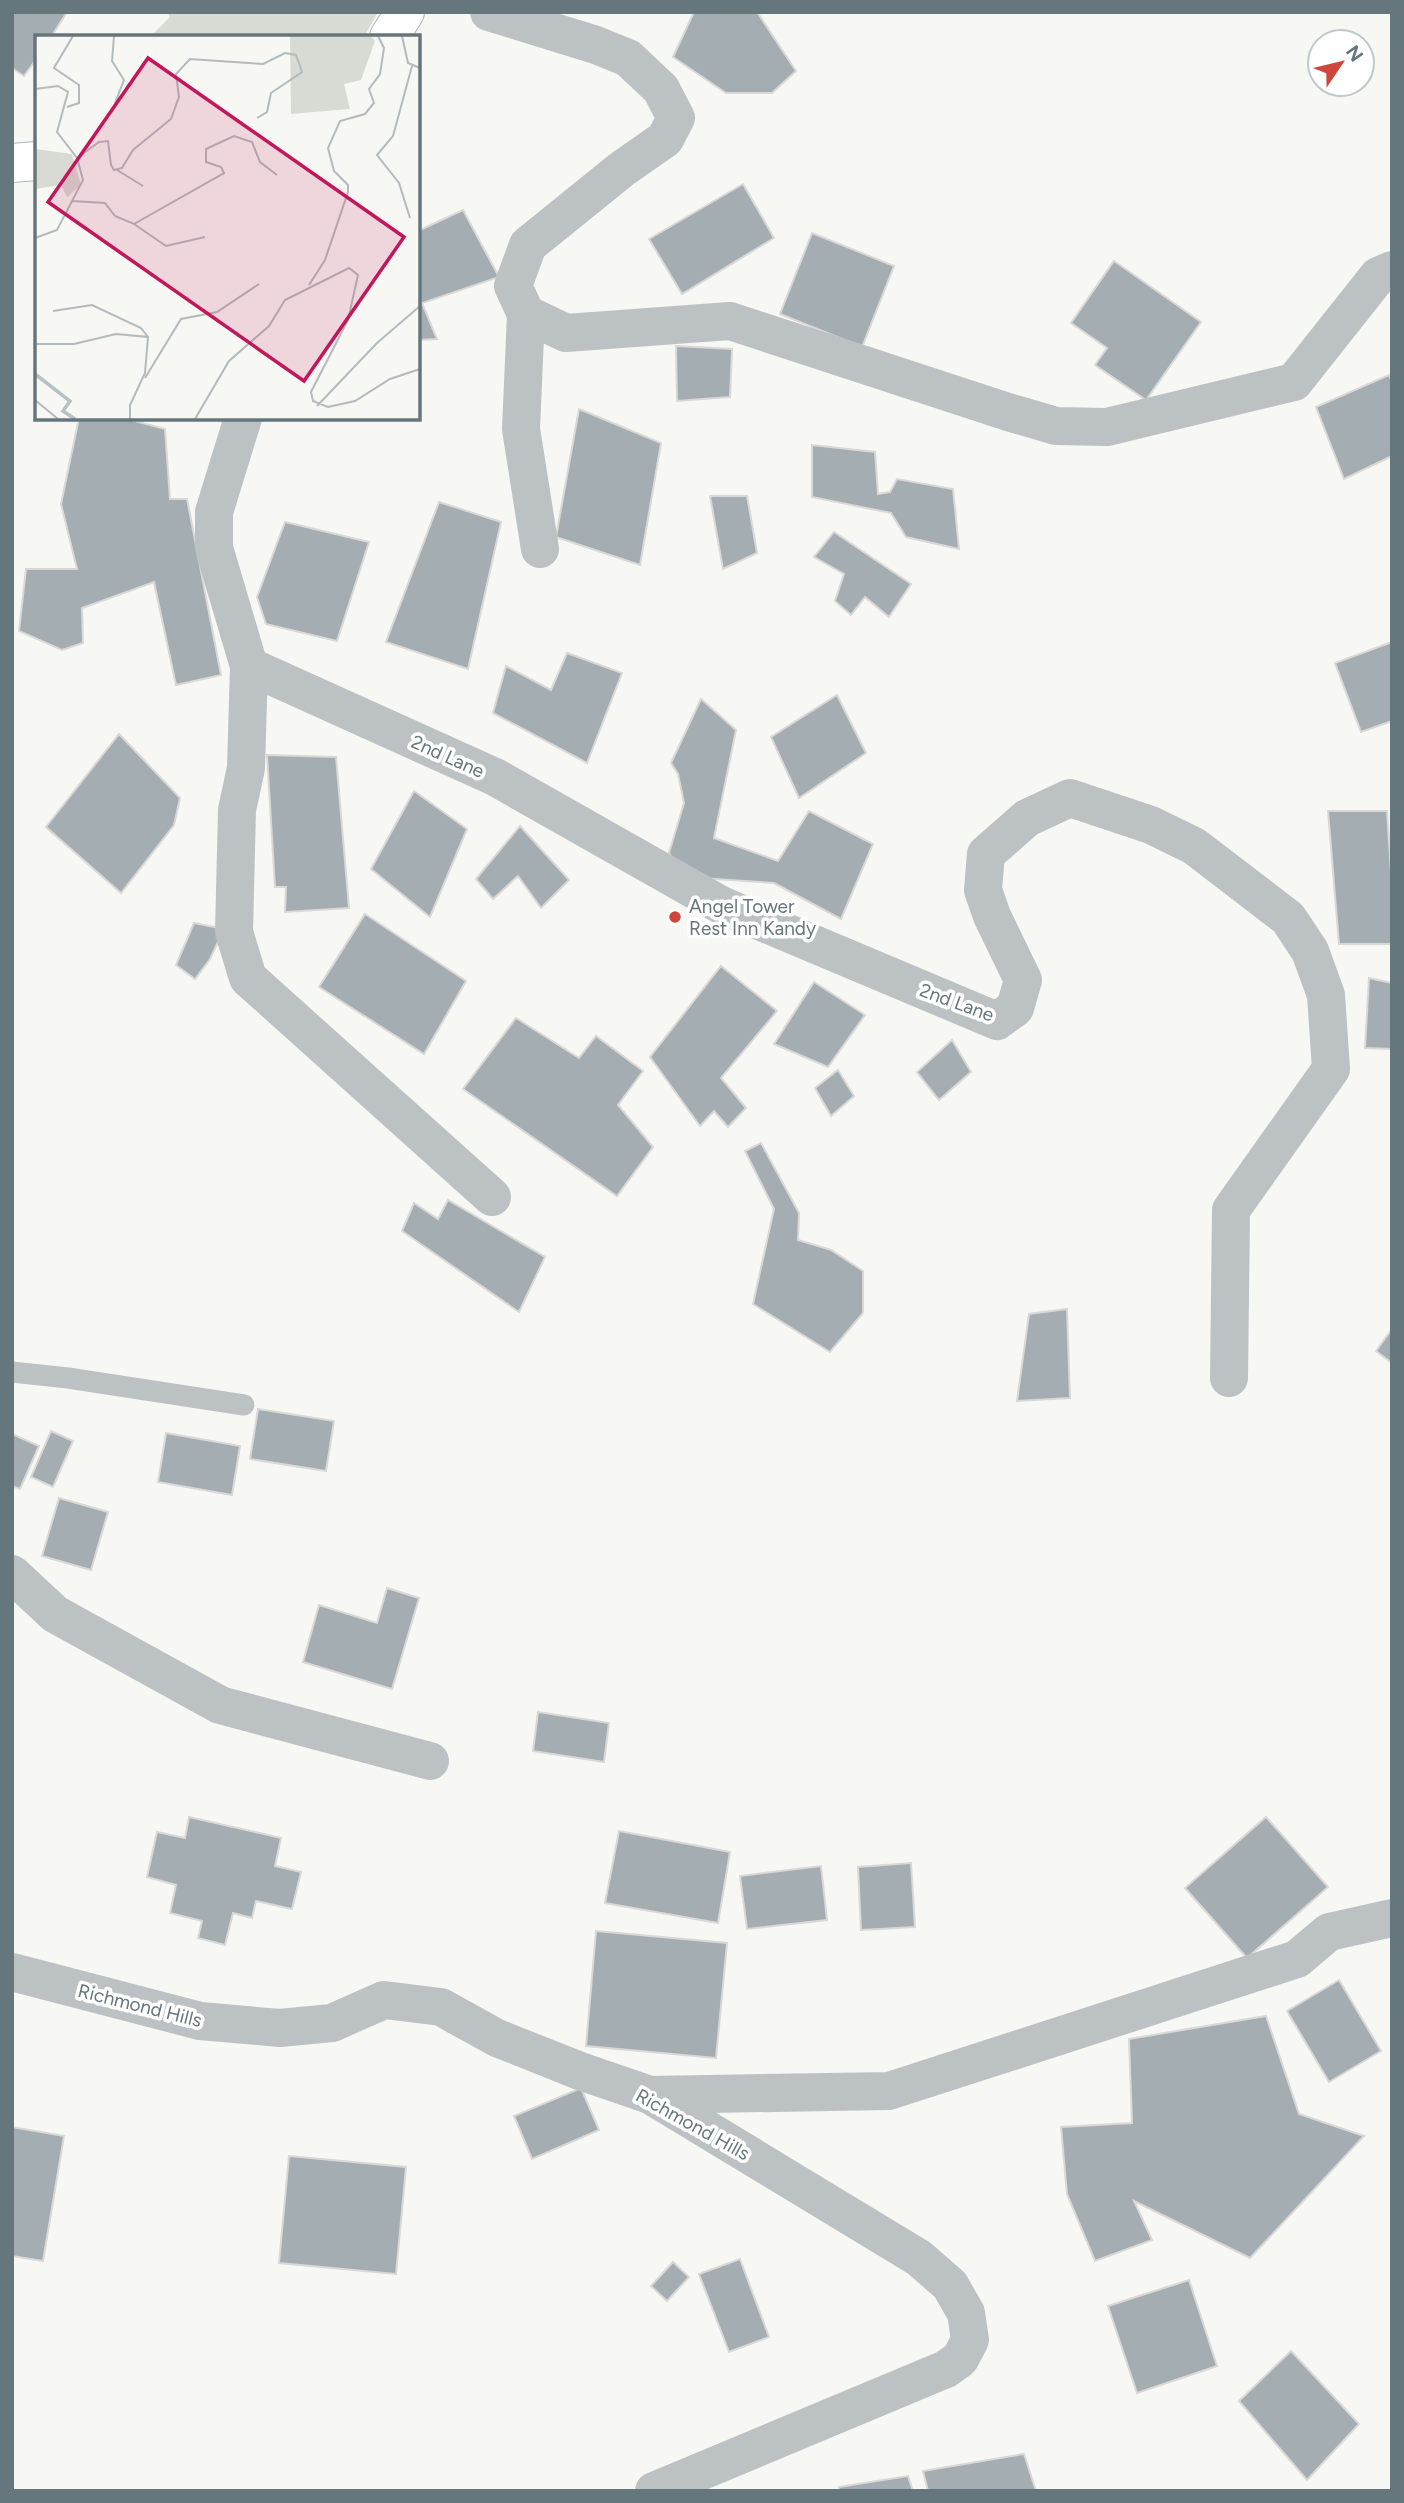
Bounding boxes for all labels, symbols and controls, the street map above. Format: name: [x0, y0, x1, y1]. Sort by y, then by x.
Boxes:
north arrow: [1306, 28, 1376, 98]
inset map: [35, 35, 420, 420]
text: N: [1341, 41, 1368, 66]
street label: 2nd Lane: [408, 730, 488, 783]
place label: Angel Tower Rest Inn Kandy: [689, 895, 816, 940]
marker: Angel Tower Rest Inn Kandy: [667, 909, 683, 925]
street label: 2nd Lane: [916, 978, 997, 1027]
street label: Richmond Hills: [76, 1979, 204, 2032]
street label: Richmond Hills: [632, 2084, 754, 2165]

